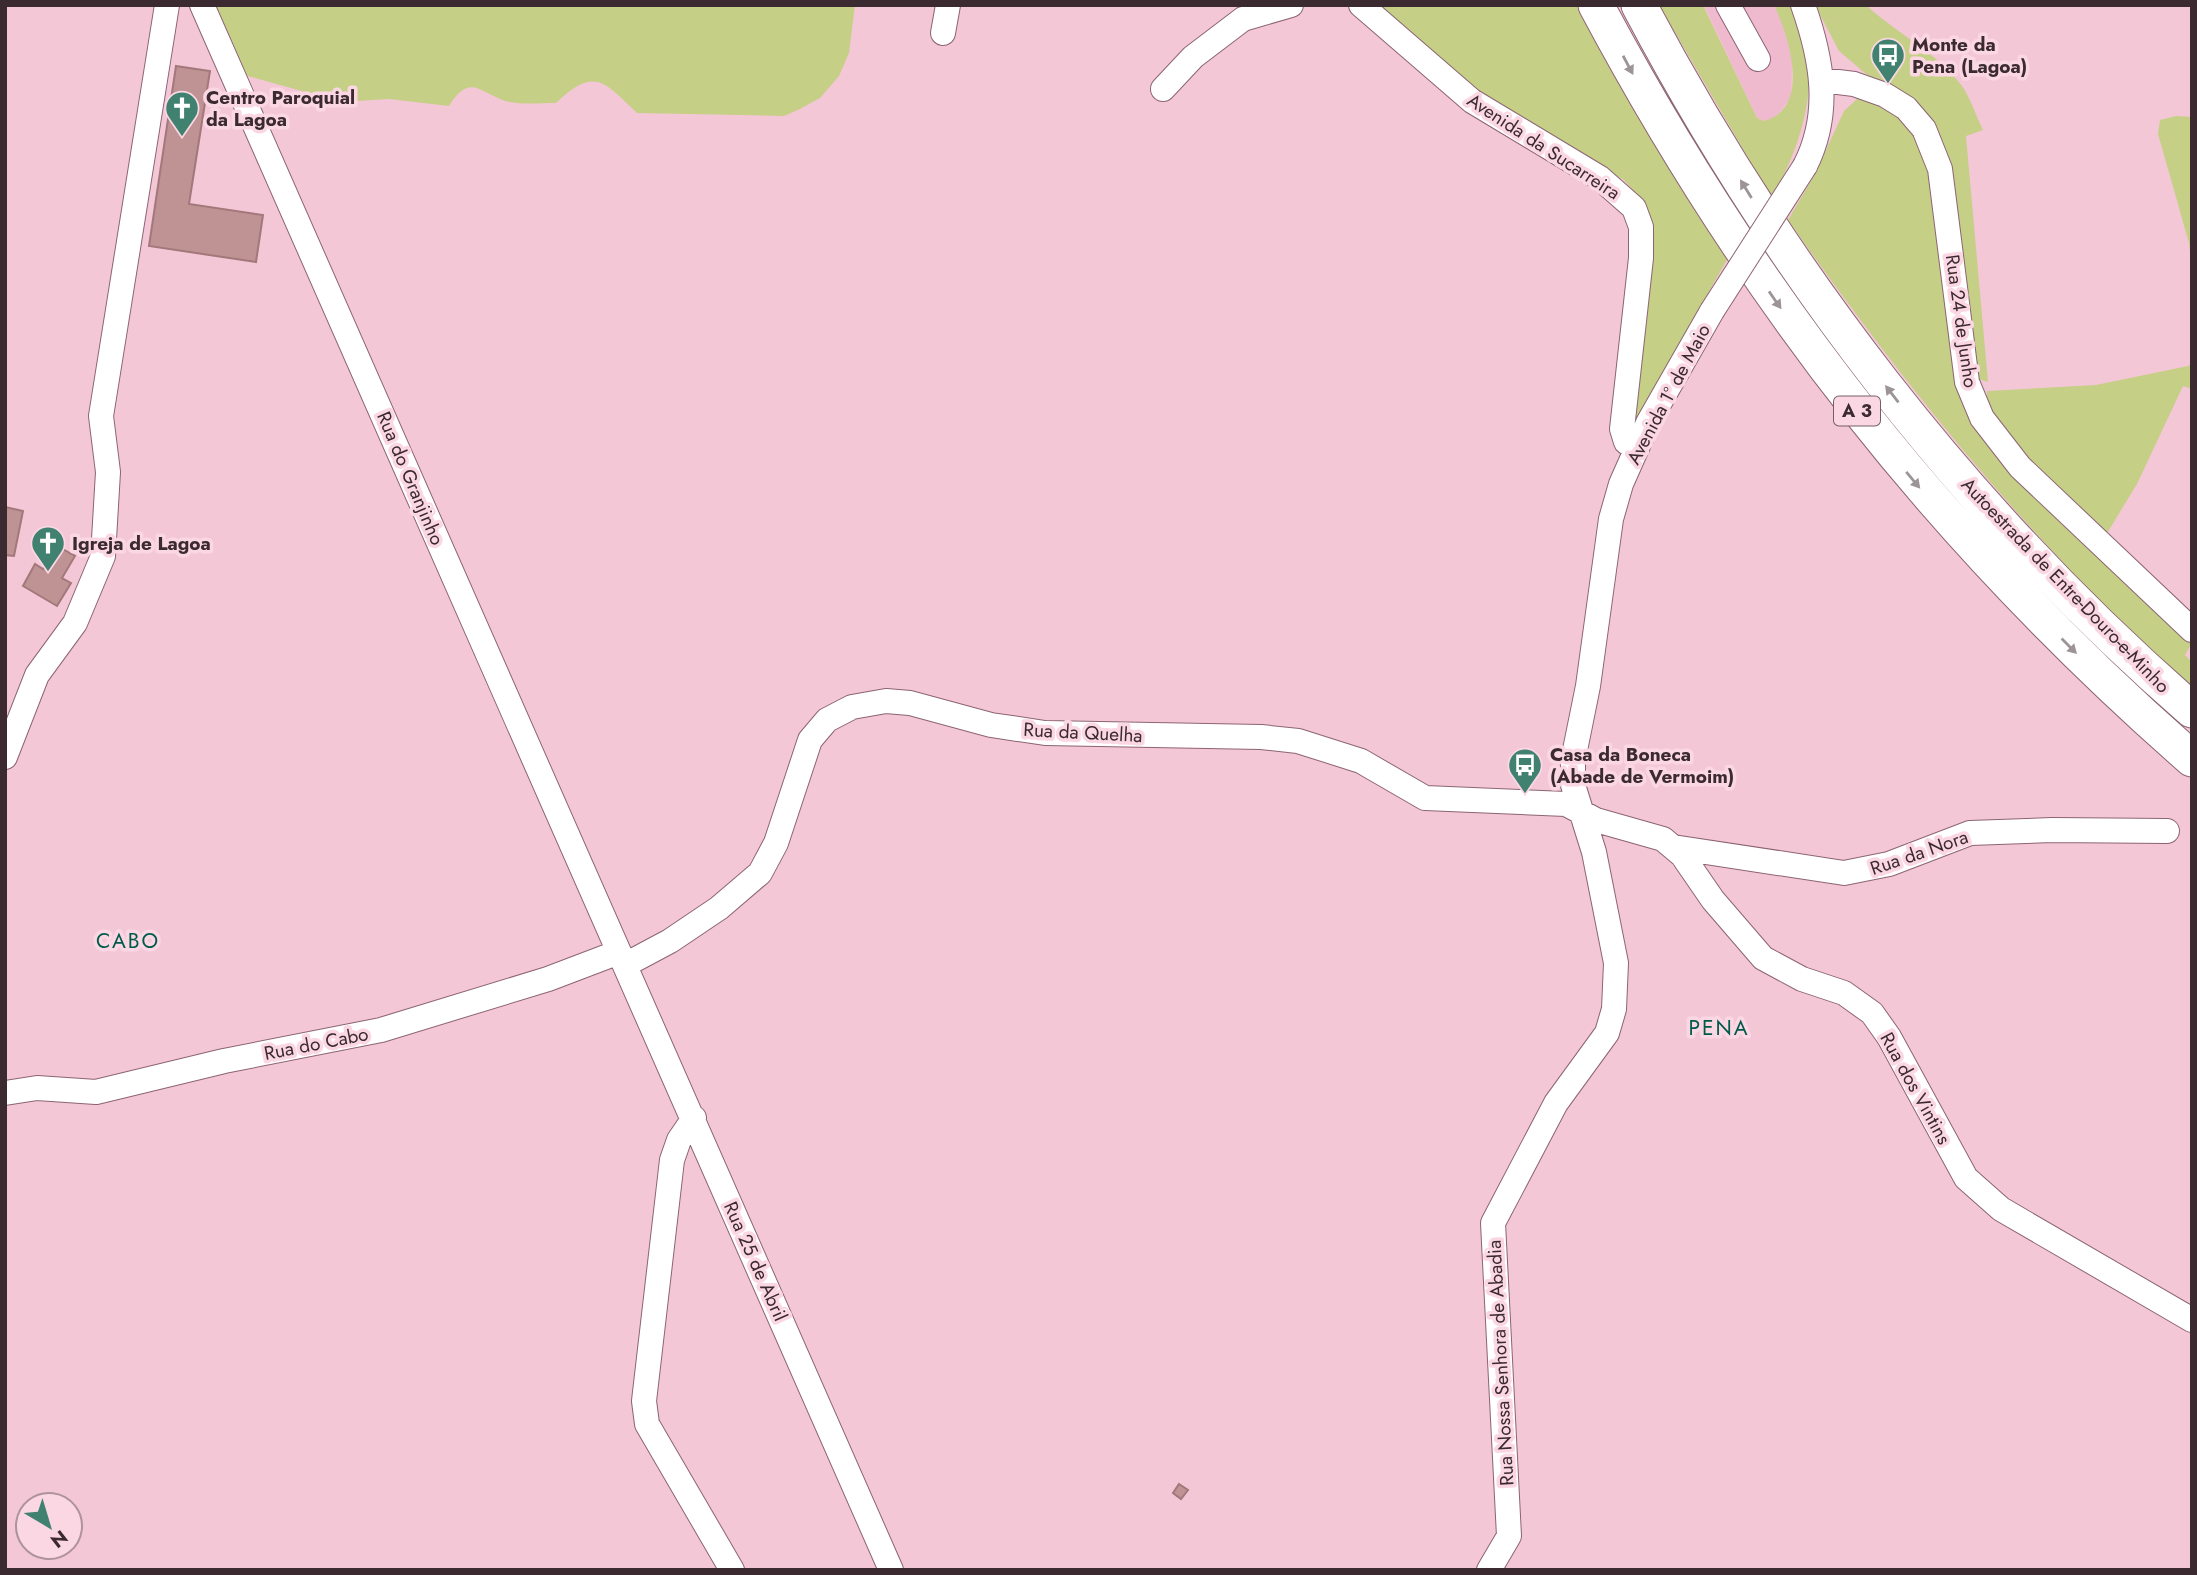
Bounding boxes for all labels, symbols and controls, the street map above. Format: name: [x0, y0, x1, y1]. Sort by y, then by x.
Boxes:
place label: Monte da Pena (Lagoa): [1912, 31, 2027, 80]
bus stop icon: Monte da Pena (Lagoa): [1869, 36, 1907, 85]
one-way arrow: [1622, 56, 1634, 75]
place label: Centro Paroquial da Lagoa: [206, 84, 355, 133]
street label: Avenida da Sucarreira: [1462, 87, 1625, 206]
church icon: Centro Paroquial da Lagoa: [163, 89, 201, 138]
one-way arrow: [1739, 179, 1752, 199]
street label: Rua 24 de Junho: [1939, 253, 1984, 389]
one-way arrow: [1768, 291, 1782, 309]
street label: Avenida 1º de Maio: [1620, 319, 1717, 469]
one-way arrow: [1885, 386, 1900, 404]
road number: A 3: [1834, 396, 1880, 426]
street label: Rua do Granjinho: [370, 407, 451, 549]
one-way arrow: [1906, 471, 1921, 489]
street label: Autoestrada de Entre-Douro-e-Minho: [1955, 472, 2176, 699]
church icon: Igreja de Lagoa: [29, 524, 67, 573]
place label: Igreja de Lagoa: [72, 530, 211, 557]
one-way arrow: [2060, 638, 2077, 655]
street label: Rua da Quelha: [1023, 716, 1143, 749]
place label: Casa da Boneca (Abade de Vermoim): [1550, 741, 1734, 790]
bus stop icon: Casa da Boneca (Abade de Vermoim): [1506, 746, 1544, 795]
street label: Rua da Nora: [1867, 823, 1972, 882]
district label: CABO: [96, 926, 160, 956]
district label: PENA: [1688, 1013, 1750, 1043]
street label: Rua do Cabo: [262, 1020, 371, 1067]
street label: Rua dos Vintins: [1874, 1027, 1958, 1150]
street label: Rua 25 de Abril: [717, 1197, 794, 1325]
street label: Rua Nossa Senhora de Abadia: [1481, 1239, 1520, 1487]
north arrow: [14, 1491, 84, 1561]
text: N: [45, 1524, 73, 1554]

